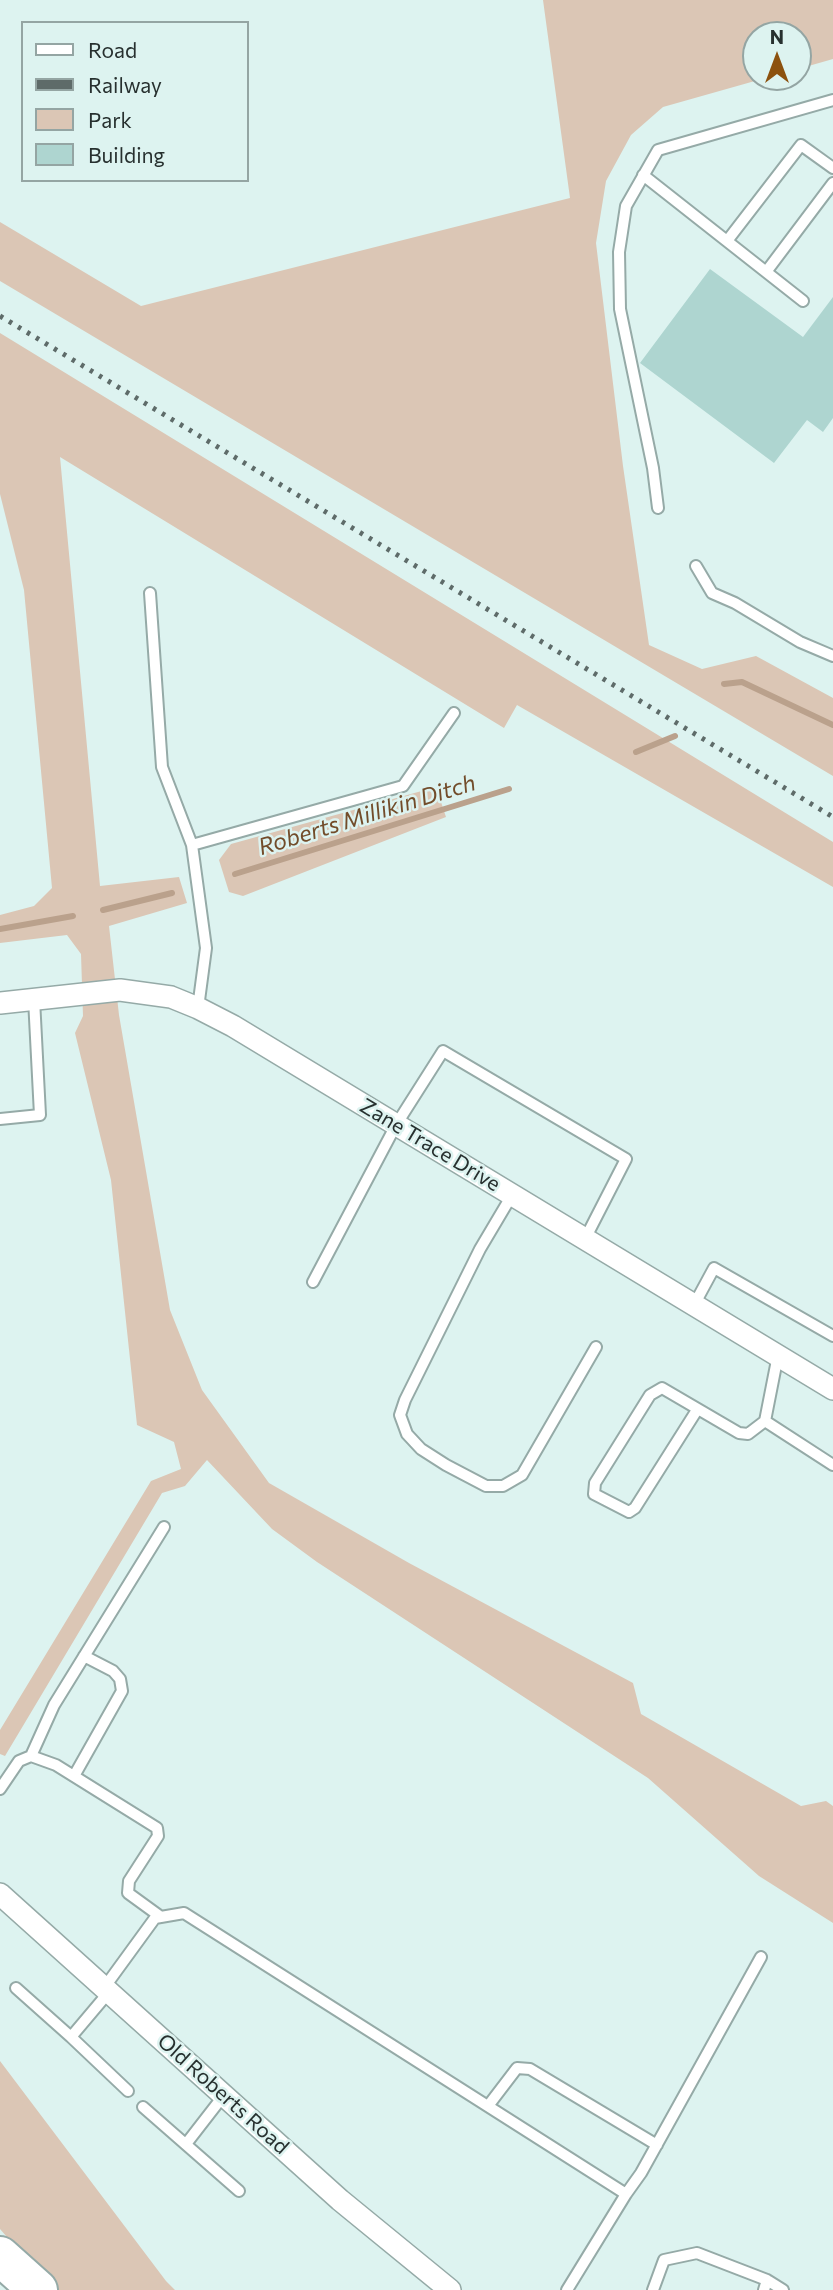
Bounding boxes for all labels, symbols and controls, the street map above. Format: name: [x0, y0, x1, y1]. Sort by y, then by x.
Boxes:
legend: [21, 21, 248, 182]
north arrow: [742, 21, 812, 91]
text: N: [770, 25, 784, 48]
text: Road: [88, 37, 137, 62]
text: Railway: [88, 72, 162, 97]
text: Park: [88, 107, 132, 132]
text: Building: [88, 142, 165, 167]
water label: Roberts Millikin Ditch: [255, 769, 479, 861]
street label: Zane Trace Drive: [355, 1093, 505, 1197]
street label: Old Roberts Road: [152, 2029, 294, 2159]

